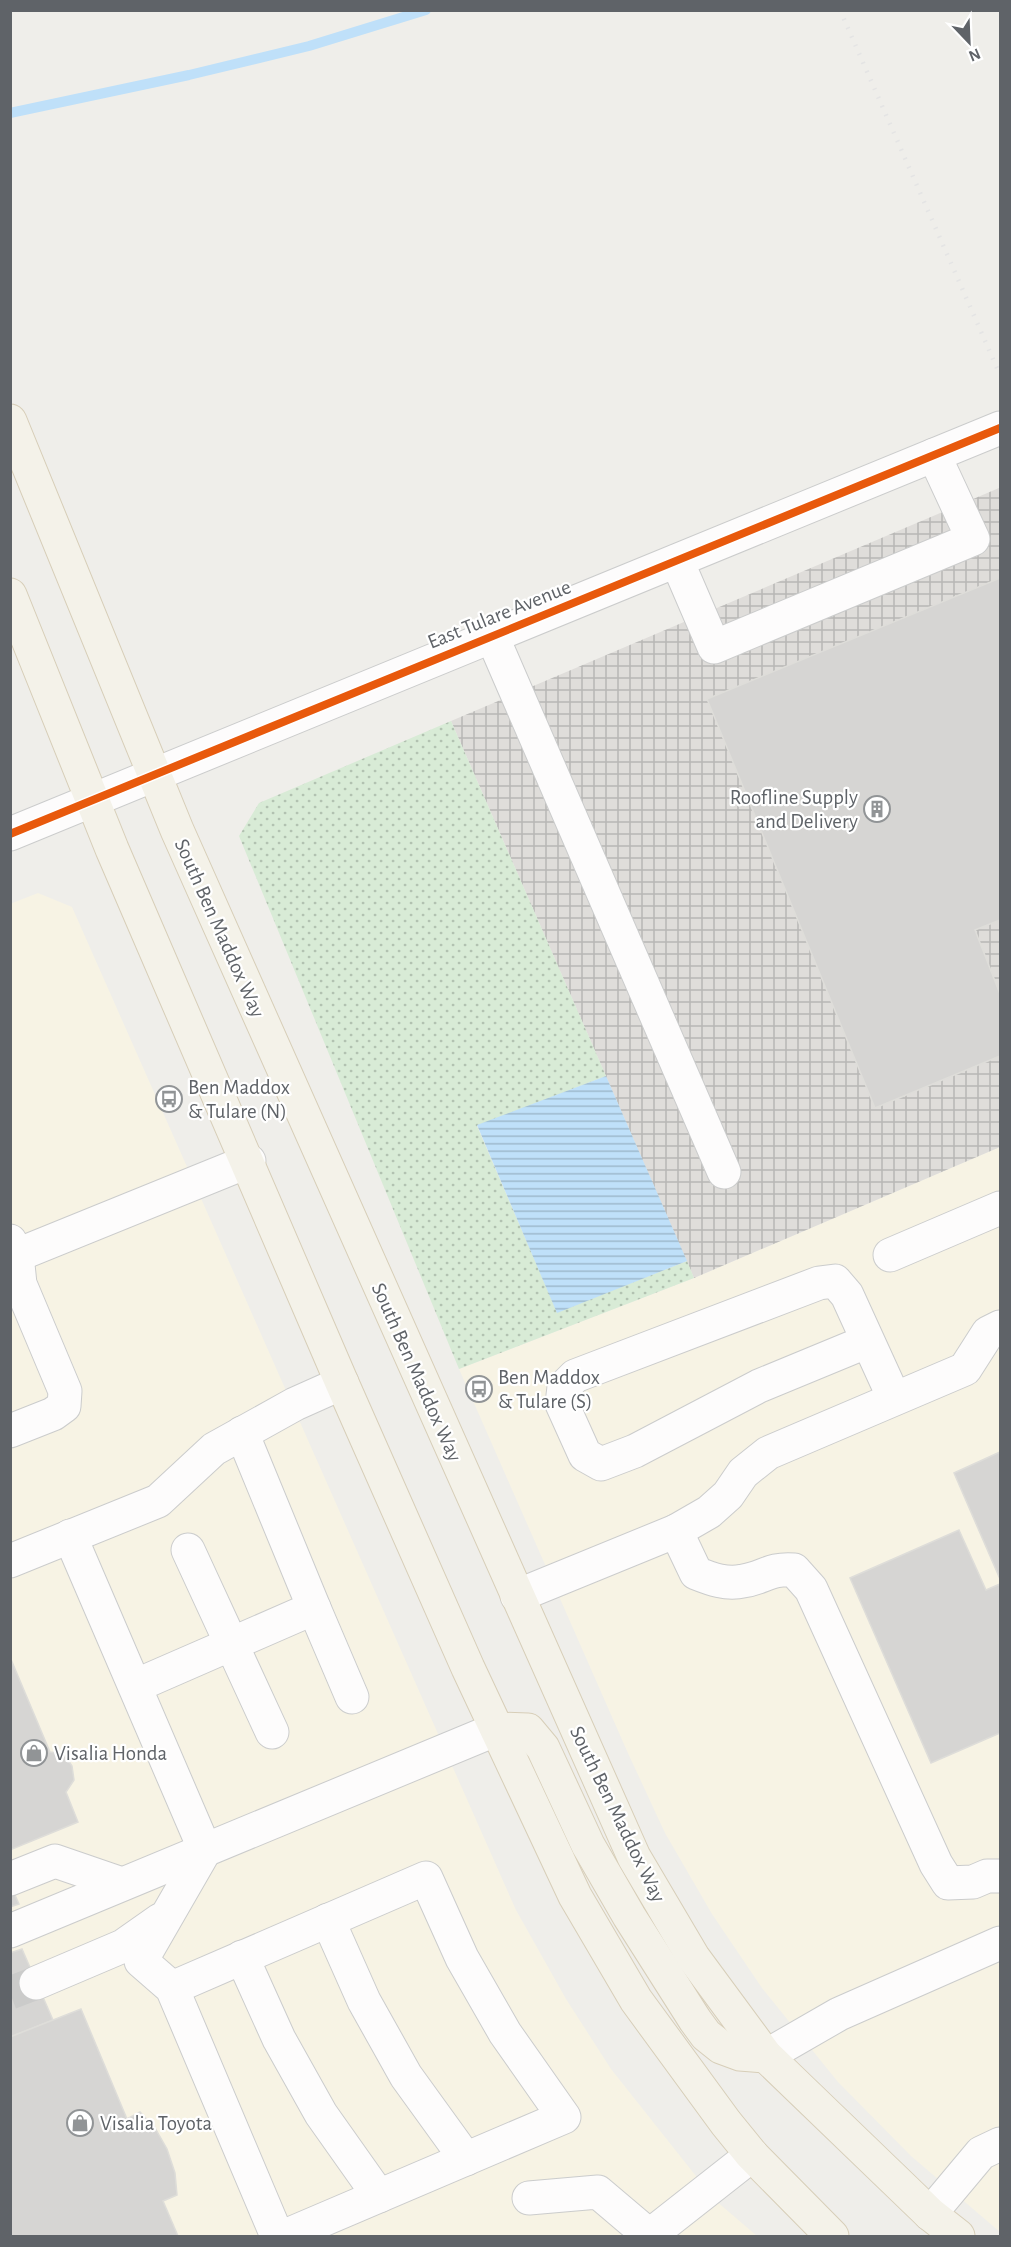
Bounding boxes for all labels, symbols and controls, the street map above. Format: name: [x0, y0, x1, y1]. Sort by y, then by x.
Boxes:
north arrow: [939, 12, 999, 72]
text: N: [966, 45, 983, 64]
street label: East Tulare Avenue: [425, 576, 574, 653]
place label: Roofline Supply and Delivery: [730, 787, 858, 832]
building icon: Roofline Supply and Delivery: [862, 794, 892, 824]
street label: South Ben Maddox Way: [171, 836, 268, 1021]
place label: Ben Maddox & Tulare (N): [188, 1077, 290, 1122]
bus stop icon: Ben Maddox & Tulare (N): [154, 1084, 184, 1114]
street label: South Ben Maddox Way: [368, 1280, 465, 1465]
place label: Ben Maddox & Tulare (S): [498, 1367, 600, 1412]
bus stop icon: Ben Maddox & Tulare (S): [464, 1374, 494, 1404]
street label: South Ben Maddox Way: [566, 1723, 669, 1906]
shop icon: Visalia Honda: [19, 1738, 49, 1768]
place label: Visalia Honda: [54, 1743, 168, 1764]
shop icon: Visalia Toyota: [65, 2108, 95, 2138]
place label: Visalia Toyota: [100, 2113, 212, 2134]

